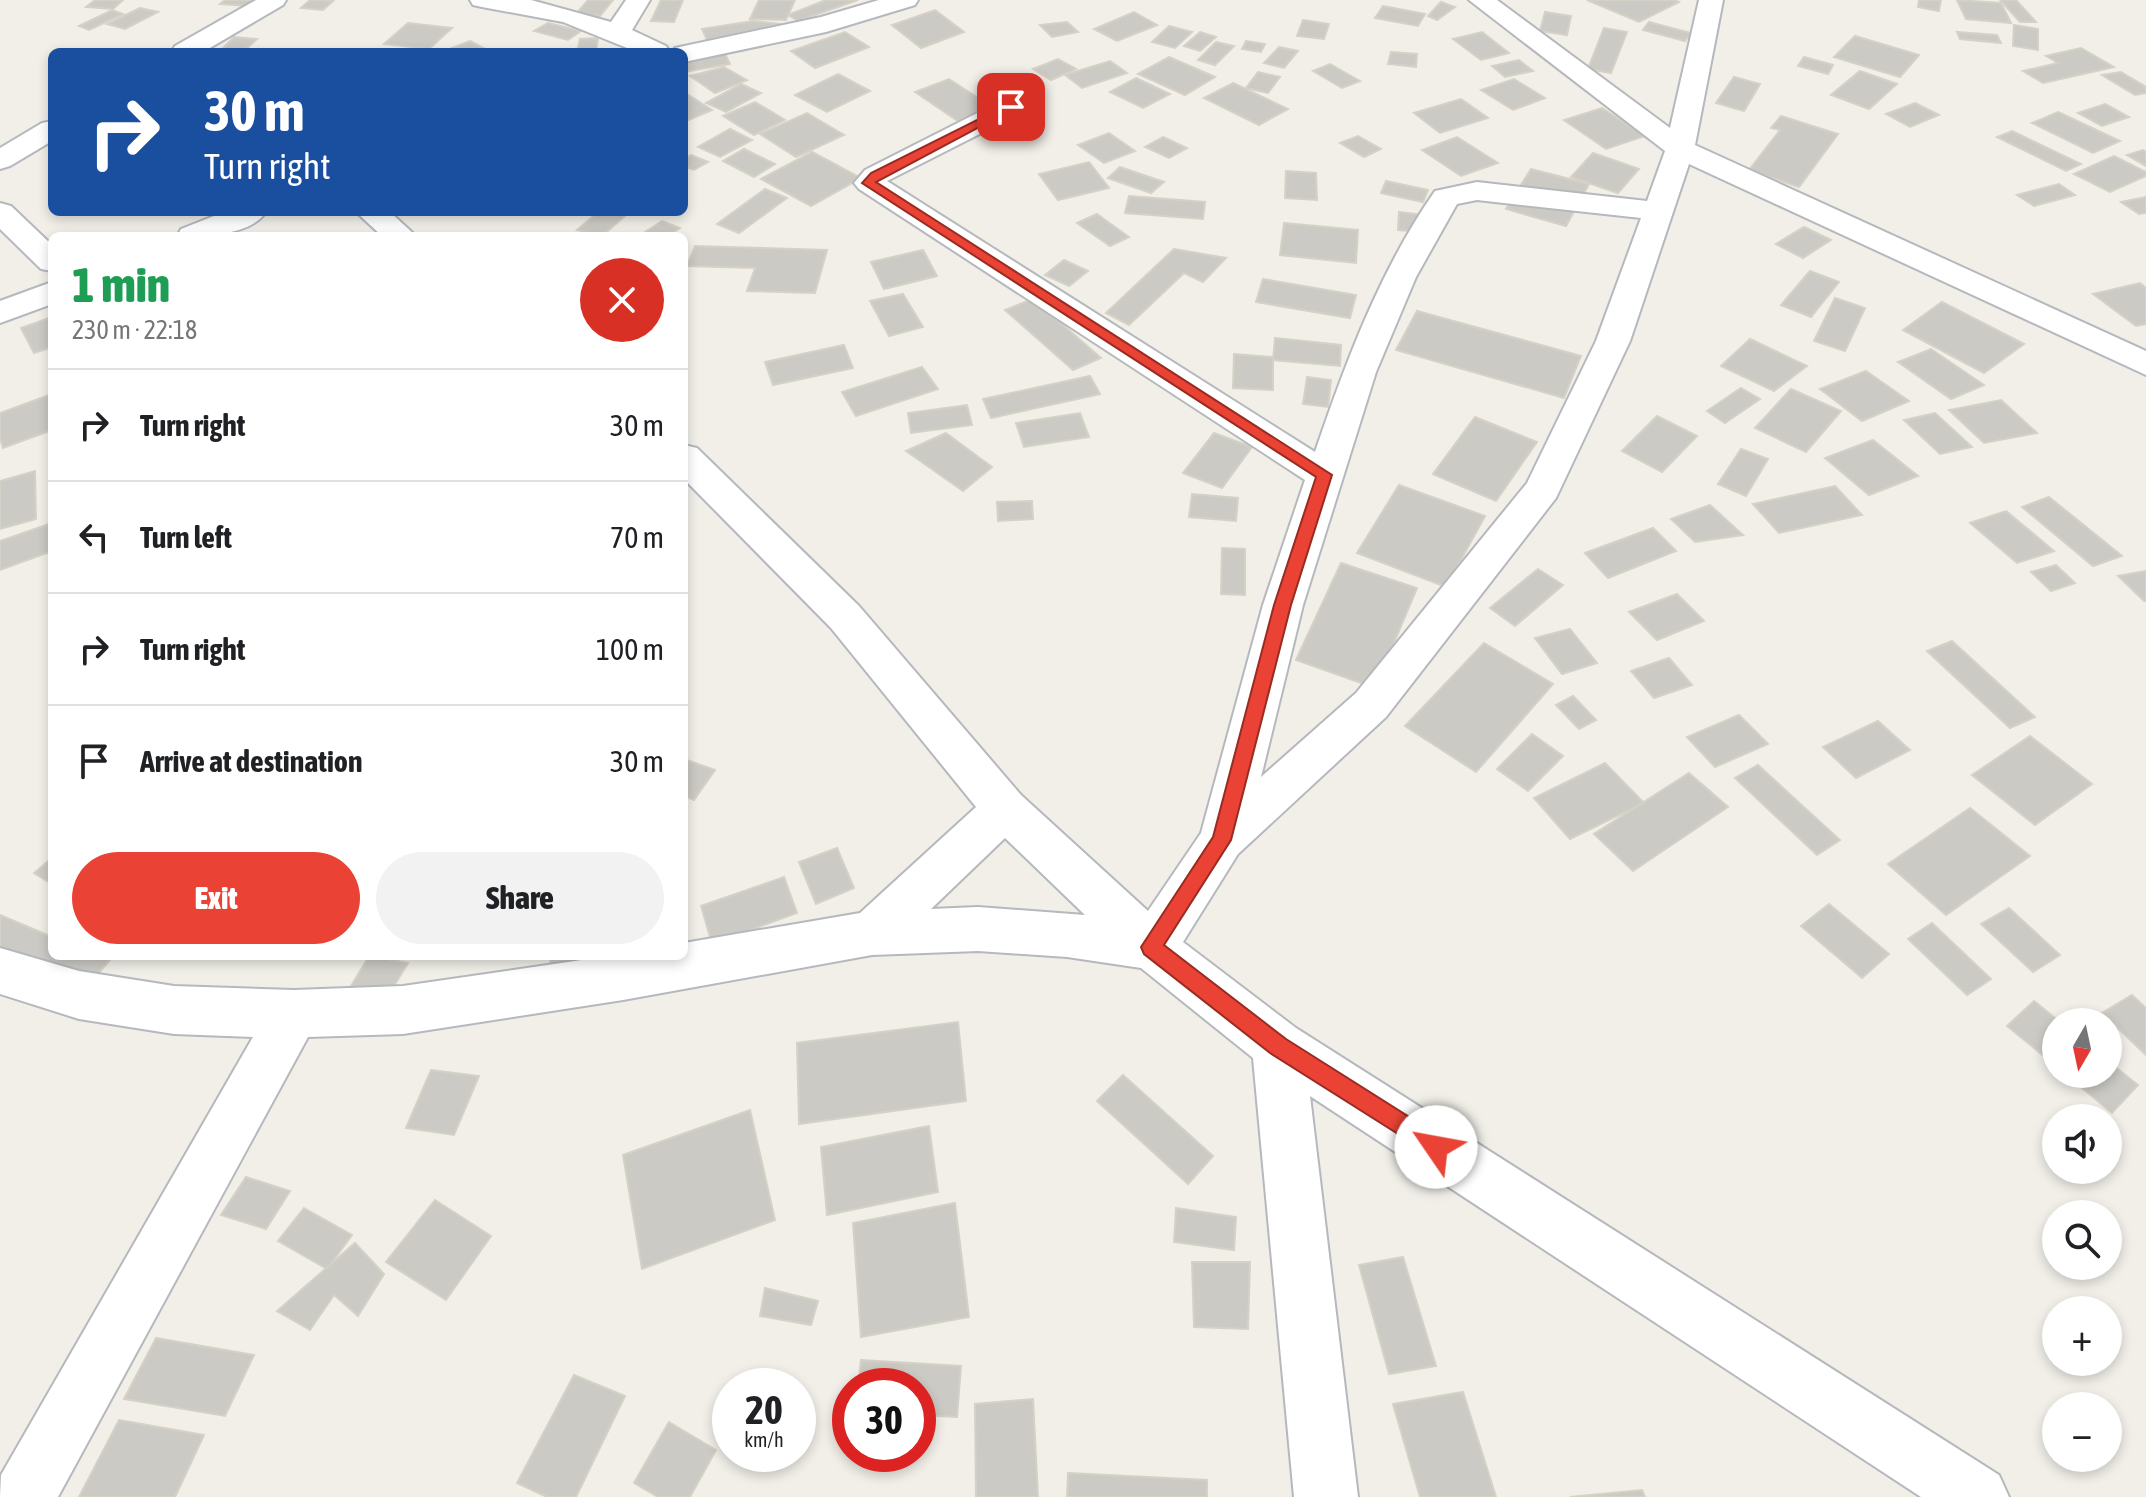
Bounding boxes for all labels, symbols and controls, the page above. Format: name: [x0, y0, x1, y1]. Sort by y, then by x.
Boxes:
pin: [977, 73, 1045, 141]
text: 30 m: [204, 79, 305, 143]
icon: right: [72, 80, 176, 184]
icon: arrive: [989, 85, 1033, 129]
text: Turn right: [204, 145, 331, 187]
text: 1 min: [72, 257, 170, 312]
button: close: [580, 258, 664, 342]
text: 230 m · 22:18: [72, 315, 197, 345]
icon: right: [72, 403, 116, 447]
text: Turn right: [140, 408, 246, 442]
text: 30 m: [610, 408, 664, 442]
icon: left: [72, 515, 116, 559]
text: Turn left: [140, 520, 232, 554]
text: 70 m: [610, 520, 664, 554]
icon: right: [72, 627, 116, 671]
text: Turn right: [140, 632, 246, 666]
text: 100 m: [596, 632, 664, 666]
icon: arrive: [72, 739, 116, 783]
text: Arrive at destination: [140, 744, 362, 778]
text: 30 m: [610, 744, 664, 778]
button: Exit: [72, 852, 360, 944]
button: Share: [376, 852, 664, 944]
north arrow: [2042, 1008, 2122, 1088]
map controls: [2042, 1008, 2122, 1472]
button: sound: [2042, 1104, 2122, 1184]
position arrow: [1394, 1105, 1478, 1189]
button: search: [2042, 1200, 2122, 1280]
button: +: [2042, 1296, 2122, 1376]
speed limit sign: 30: [832, 1368, 936, 1472]
text: 20: [745, 1387, 783, 1432]
button: −: [2042, 1392, 2122, 1472]
text: km/h: [744, 1428, 784, 1451]

